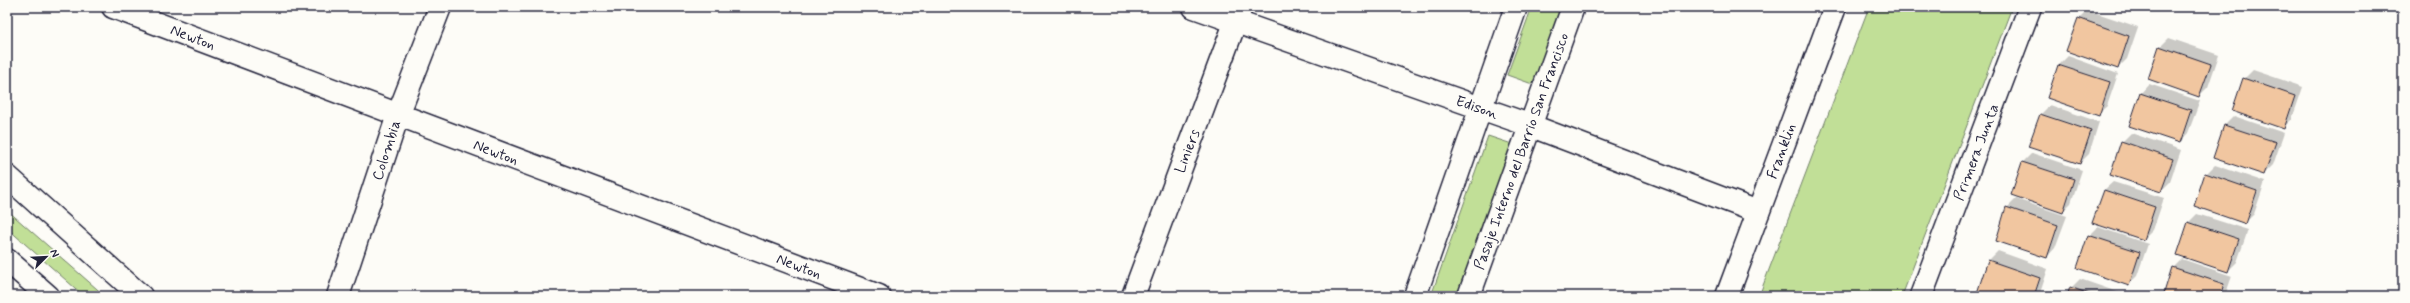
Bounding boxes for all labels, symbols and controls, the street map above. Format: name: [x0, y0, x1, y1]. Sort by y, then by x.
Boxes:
street label: Newton: [167, 20, 218, 56]
street label: Pasaje Interno del Barrio San Francisco: [1470, 30, 1574, 272]
street label: Edison: [1453, 91, 1501, 125]
street label: Primera Junta: [1949, 101, 2005, 204]
street label: Colombia: [368, 117, 406, 183]
street label: Franklin: [1763, 121, 1801, 182]
street label: Liniers: [1170, 126, 1206, 176]
street label: Newton: [470, 135, 521, 171]
north arrow: [26, 237, 66, 277]
text: N: [46, 247, 62, 260]
street label: Newton: [773, 249, 824, 285]

